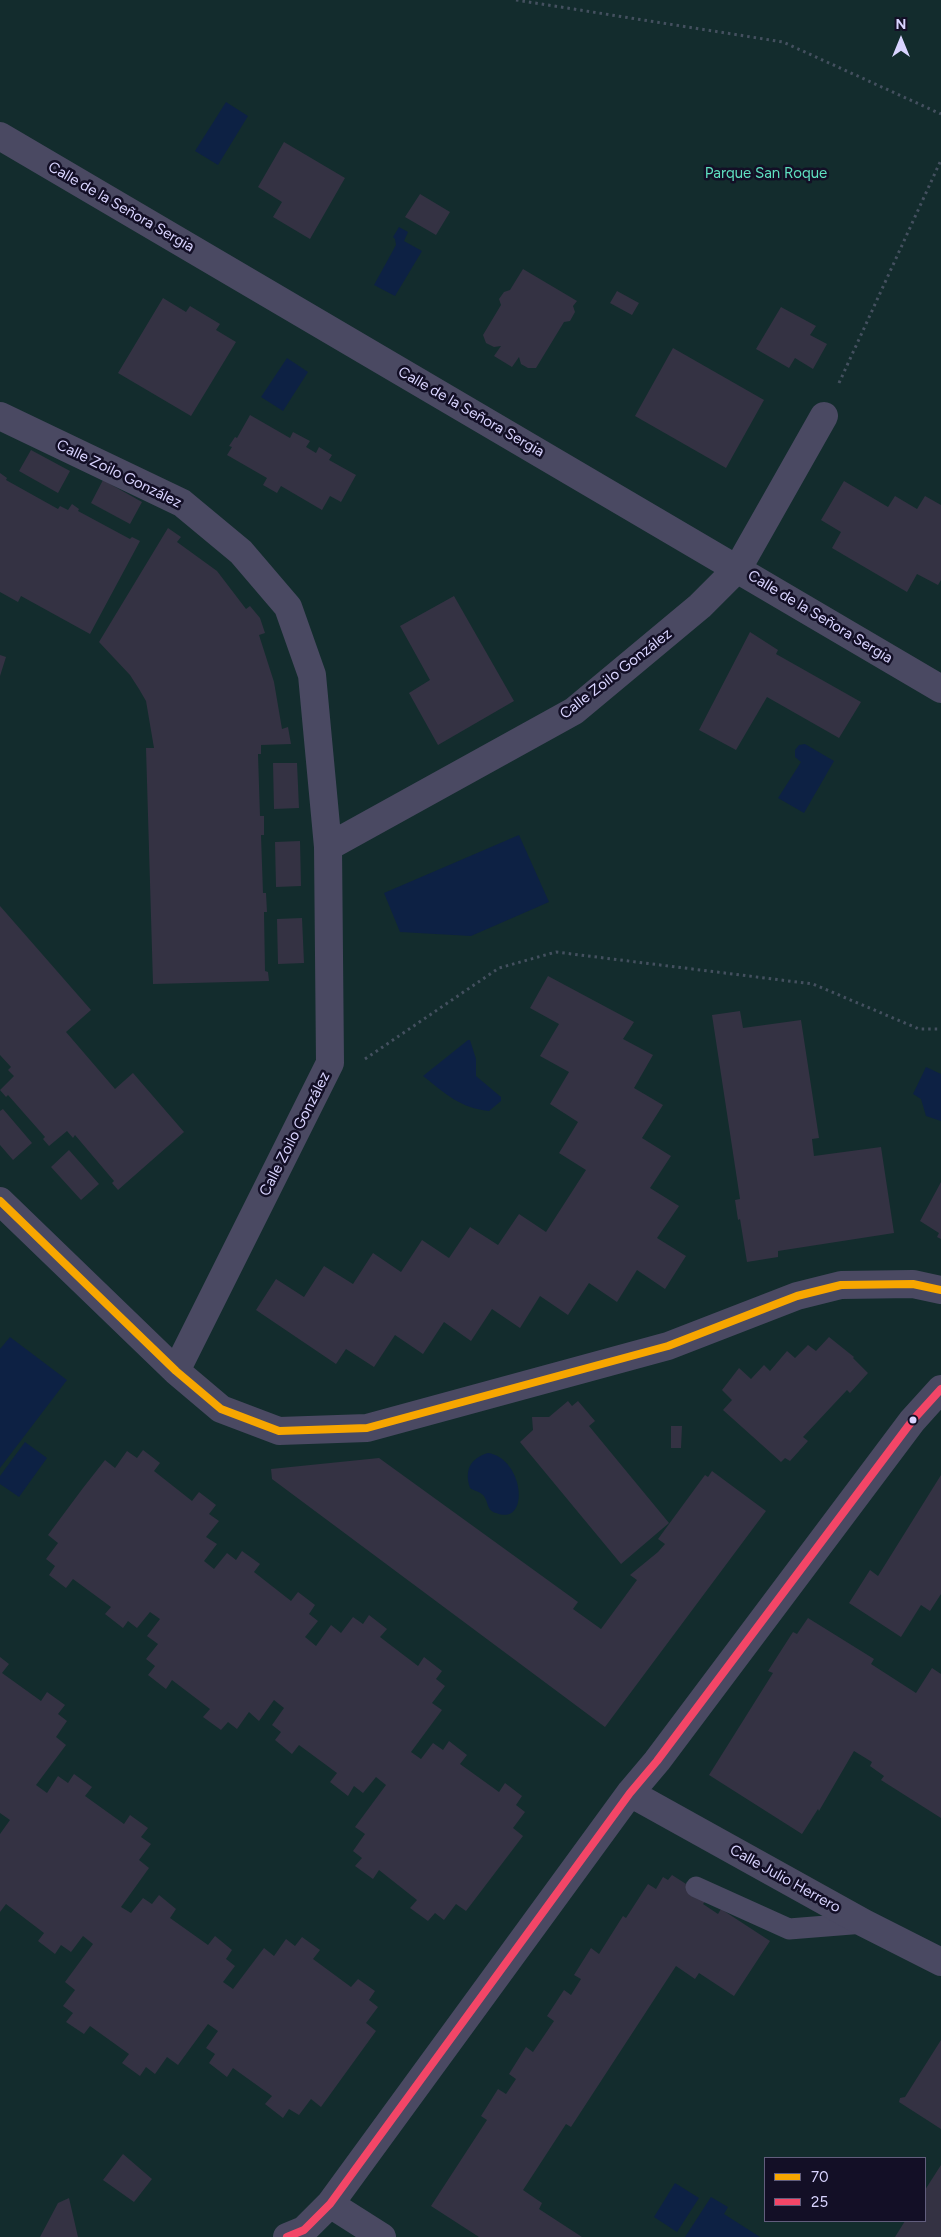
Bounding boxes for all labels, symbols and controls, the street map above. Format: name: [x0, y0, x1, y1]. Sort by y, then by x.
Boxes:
north arrow: [876, 15, 926, 65]
text: N: [896, 16, 906, 33]
street label: Calle de la Señora Sergia: [45, 158, 197, 256]
park label: Parque San Roque: [705, 165, 827, 183]
street label: Calle de la Señora Sergia: [395, 363, 547, 461]
street label: Calle Zoilo González: [54, 436, 184, 512]
street label: Calle de la Señora Sergia: [744, 567, 896, 667]
street label: Calle Zoilo González: [557, 625, 675, 723]
street label: Calle Zoilo González: [256, 1069, 334, 1199]
unlabelled marker: [908, 1415, 918, 1425]
street label: Calle Julio Herrero: [726, 1841, 844, 1917]
legend: [764, 2157, 926, 2222]
text: 70: [811, 2168, 829, 2186]
text: 25: [811, 2193, 828, 2211]

